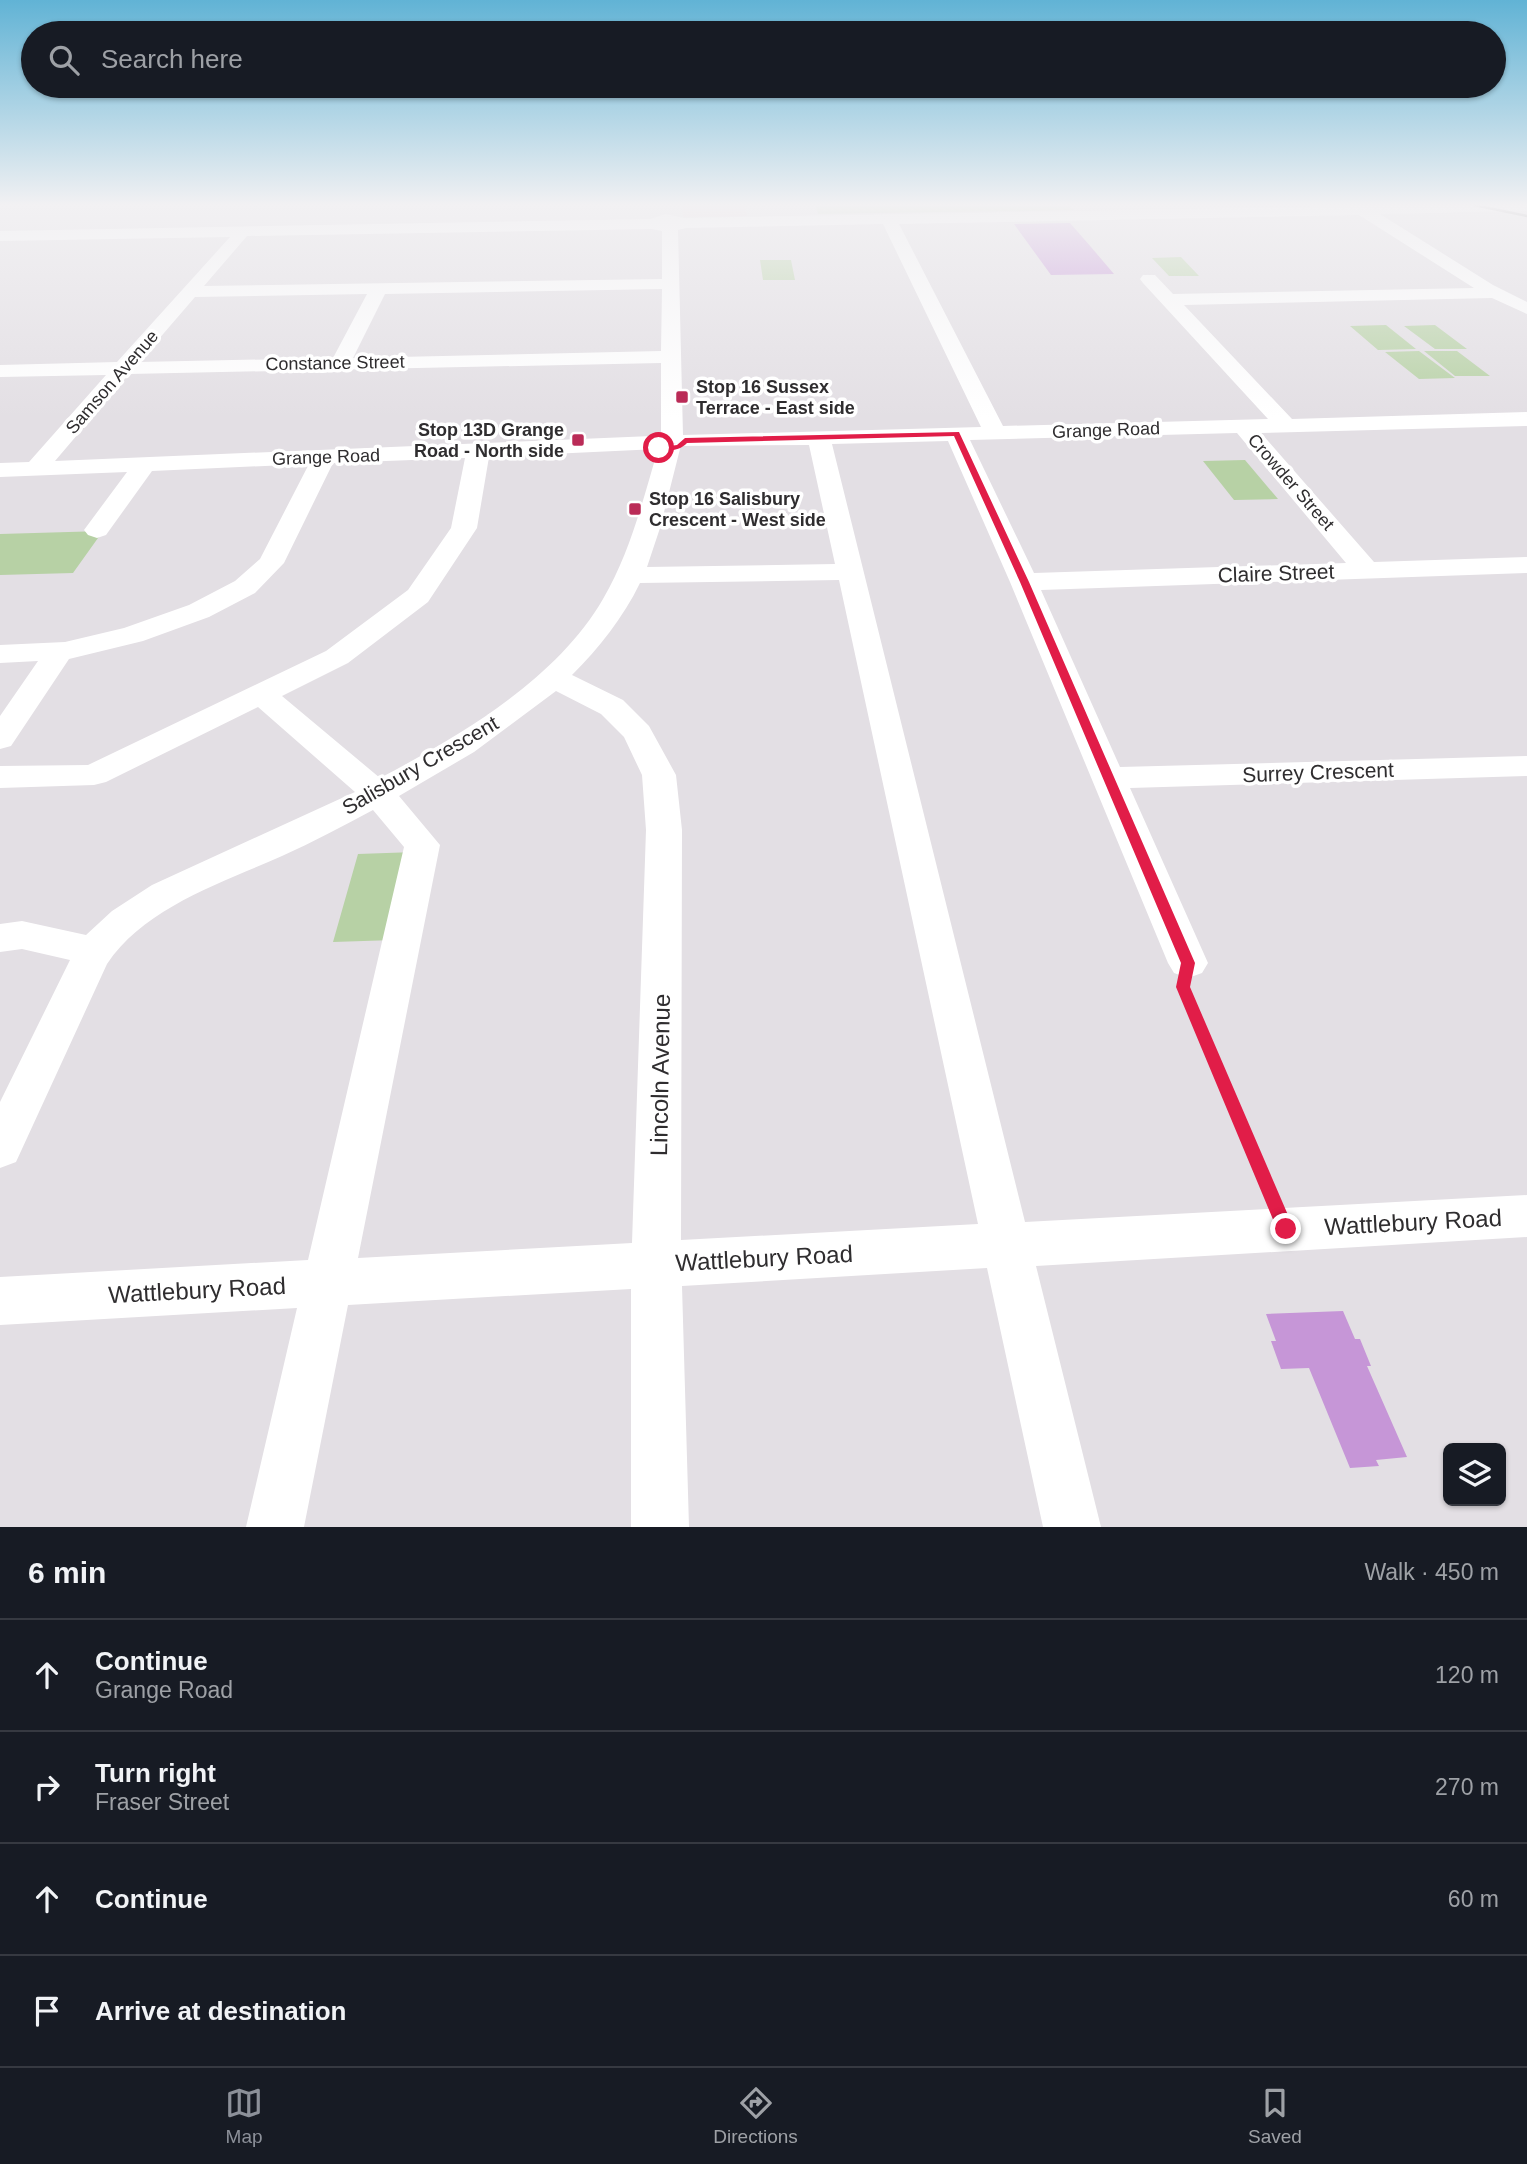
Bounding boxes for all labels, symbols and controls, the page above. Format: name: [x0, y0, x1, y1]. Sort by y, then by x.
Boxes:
search box: [21, 21, 1506, 98]
icon: search: [45, 41, 83, 79]
text: Search here: [101, 44, 243, 74]
street label: Samson Avenue: [62, 326, 162, 438]
street label: Constance Street: [265, 352, 405, 374]
place label: Stop 16 Sussex Terrace - East side: [696, 377, 855, 418]
marker: Stop 16 Sussex Terrace - East side: [674, 389, 690, 405]
street label: Grange Road: [1052, 418, 1160, 442]
place label: Stop 13D Grange Road - North side: [414, 420, 564, 461]
street label: Crowder Street: [1244, 430, 1338, 534]
marker: Stop 13D Grange Road - North side: [570, 432, 586, 448]
route start: [643, 432, 674, 463]
street label: Grange Road: [272, 445, 380, 469]
place label: Stop 16 Salisbury Crescent - West side: [649, 489, 826, 530]
marker: Stop 16 Salisbury Crescent - West side: [627, 501, 643, 517]
street label: Claire Street: [1217, 559, 1335, 587]
street label: Salisbury Crescent: [338, 711, 502, 819]
street label: Surrey Crescent: [1242, 758, 1394, 786]
street label: Lincoln Avenue: [645, 994, 675, 1156]
street label: Wattlebury Road: [1323, 1204, 1503, 1240]
route end: [1270, 1213, 1301, 1244]
street label: Wattlebury Road: [674, 1240, 854, 1276]
street label: Wattlebury Road: [107, 1272, 287, 1308]
map controls: [1443, 1443, 1506, 1506]
button: layers: [1443, 1443, 1506, 1506]
text: 6 min: [28, 1556, 106, 1589]
text: Walk · 450 m: [1364, 1559, 1499, 1585]
text: Continue: [95, 1646, 208, 1676]
icon: ahead: [28, 1656, 66, 1694]
text: 120 m: [1435, 1662, 1499, 1688]
text: Grange Road: [95, 1677, 233, 1703]
text: Turn right: [95, 1758, 216, 1788]
icon: right: [28, 1768, 66, 1806]
text: 270 m: [1435, 1774, 1499, 1800]
text: Fraser Street: [95, 1789, 229, 1815]
icon: ahead: [28, 1880, 66, 1918]
text: Continue: [95, 1884, 208, 1914]
text: 60 m: [1448, 1886, 1499, 1912]
icon: arrive: [28, 1992, 66, 2030]
text: Arrive at destination: [95, 1996, 346, 2026]
tab: Map: [225, 2084, 263, 2148]
tab: Directions: [713, 2084, 798, 2148]
tab: Saved: [1248, 2084, 1302, 2148]

